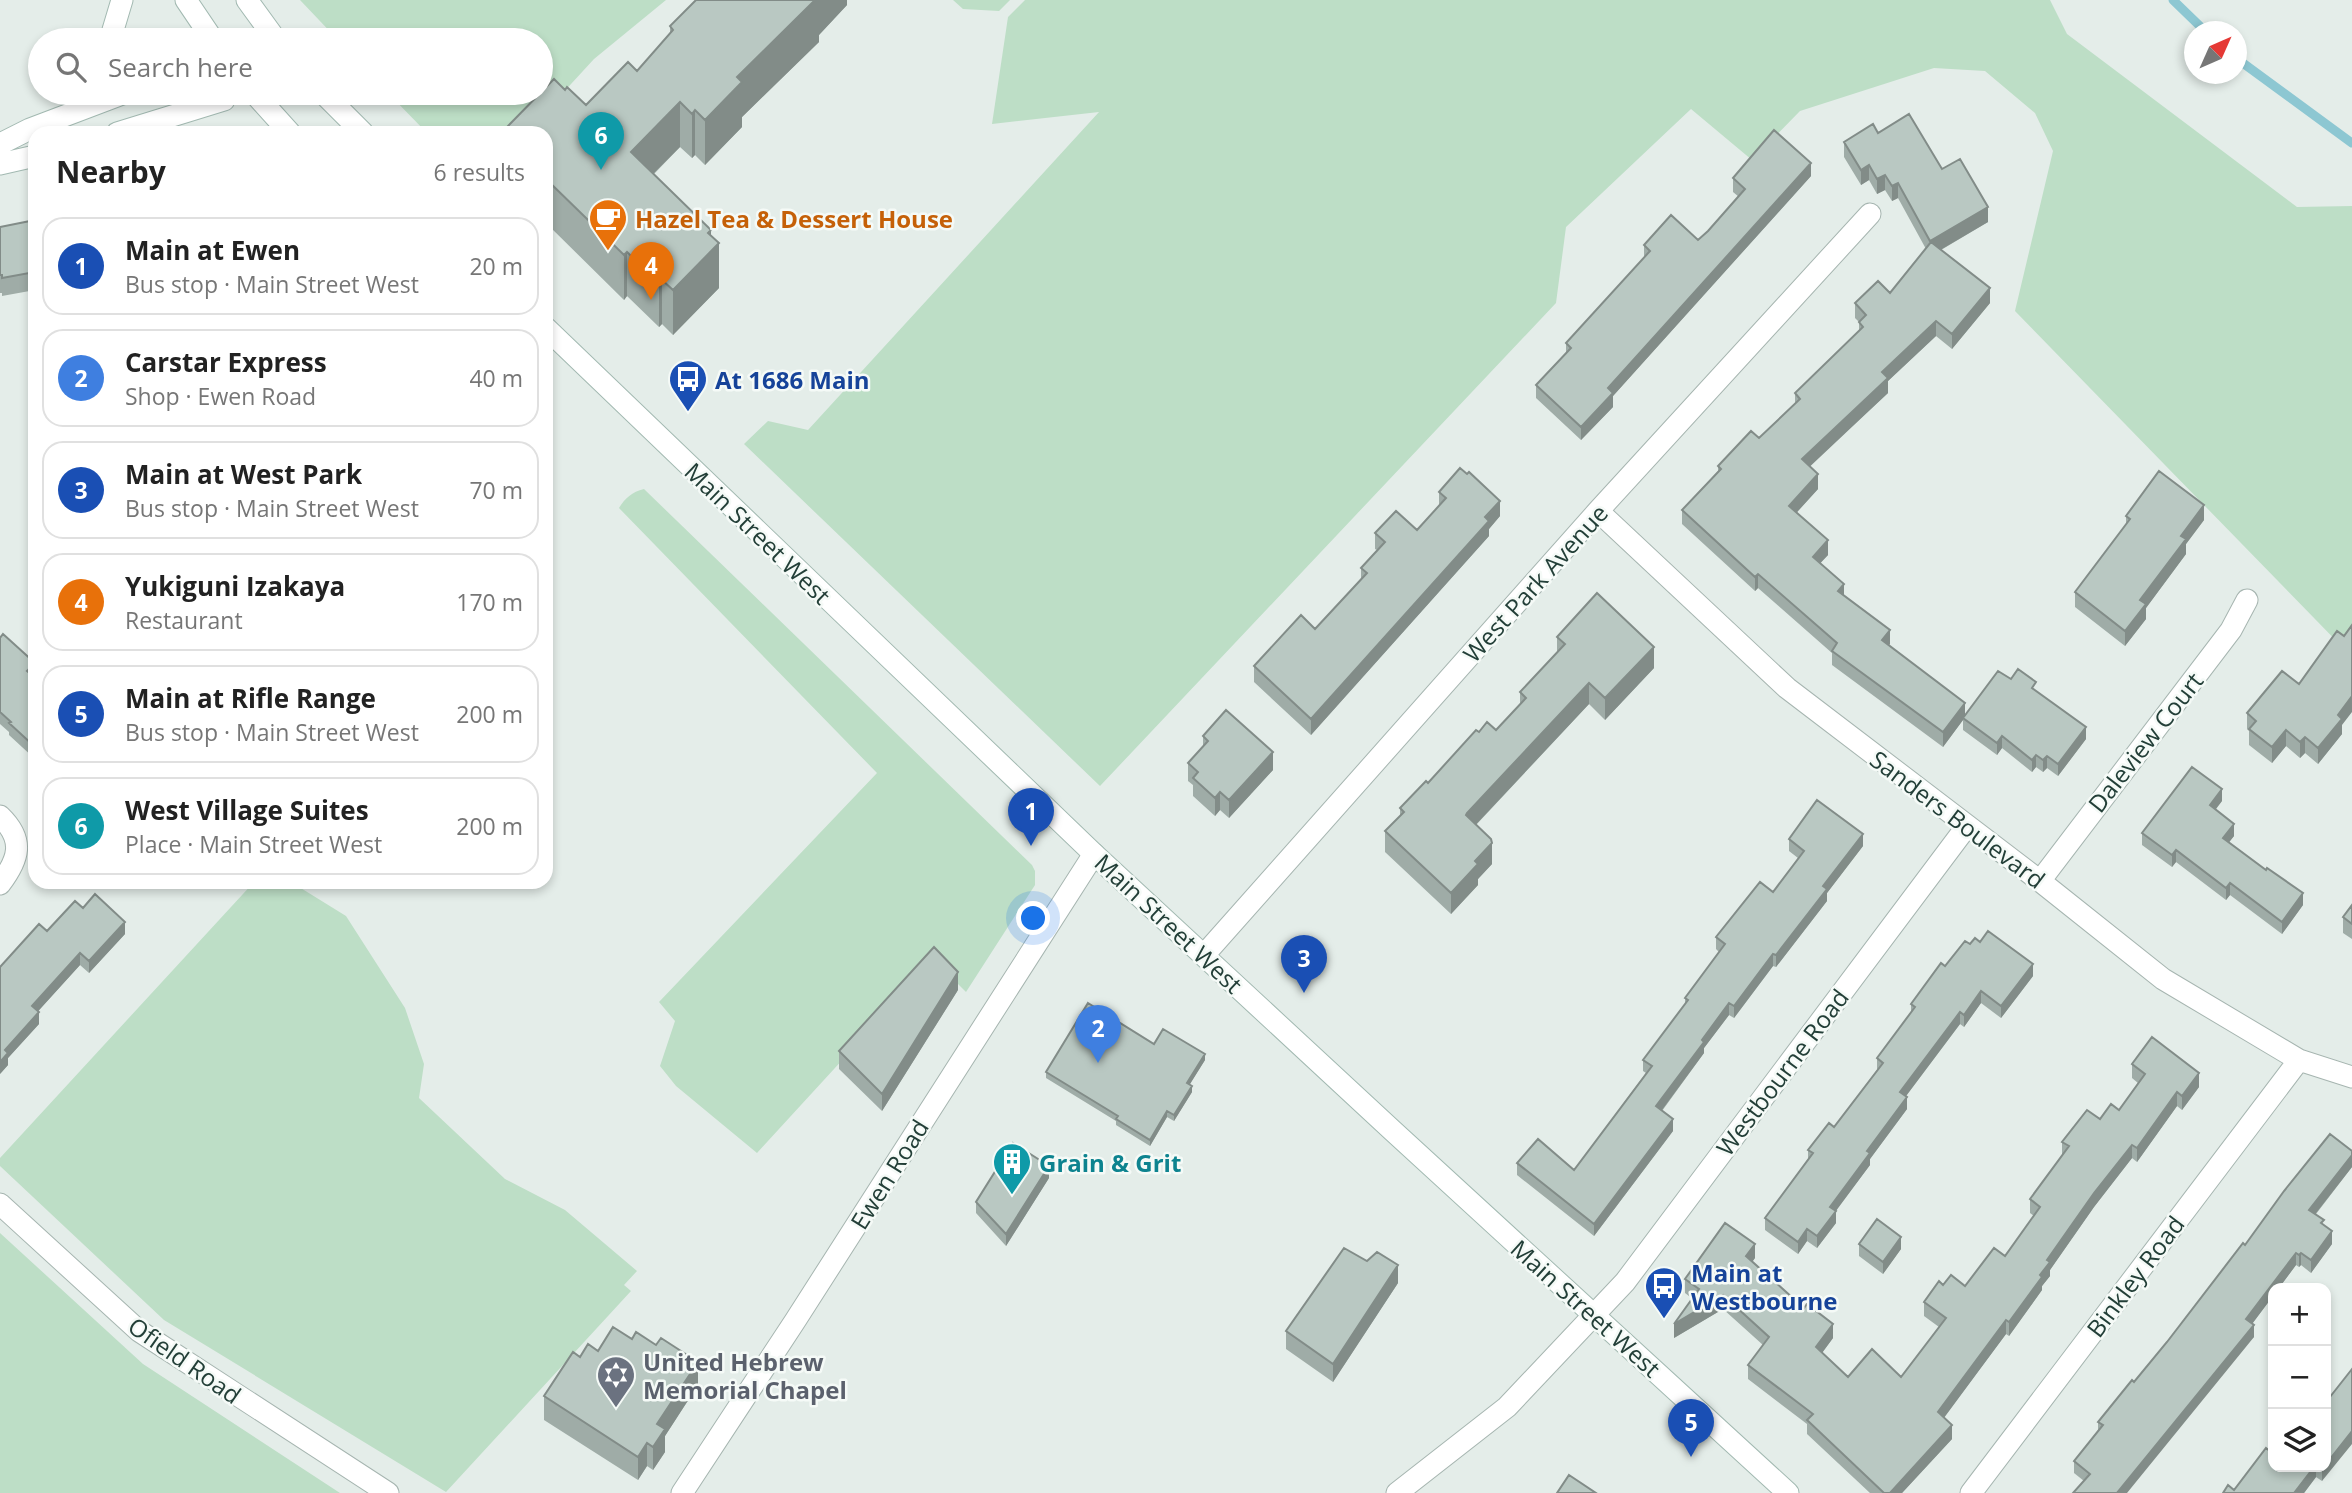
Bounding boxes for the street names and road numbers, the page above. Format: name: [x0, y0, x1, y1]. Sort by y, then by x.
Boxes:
street label: Main Street West: [678, 455, 838, 611]
street label: West Park Avenue: [1455, 497, 1615, 669]
street label: Daleview Court: [2080, 665, 2210, 819]
street label: Sanders Boulevard: [1864, 742, 2052, 896]
street label: Main Street West: [1088, 846, 1250, 1000]
street label: Westbourne Road: [1708, 982, 1856, 1162]
street label: Ewen Road: [842, 1113, 936, 1235]
street label: Binkley Road: [2079, 1209, 2191, 1343]
street label: Main Street West: [1504, 1232, 1668, 1384]
street label: Ofield Road: [122, 1309, 248, 1411]

